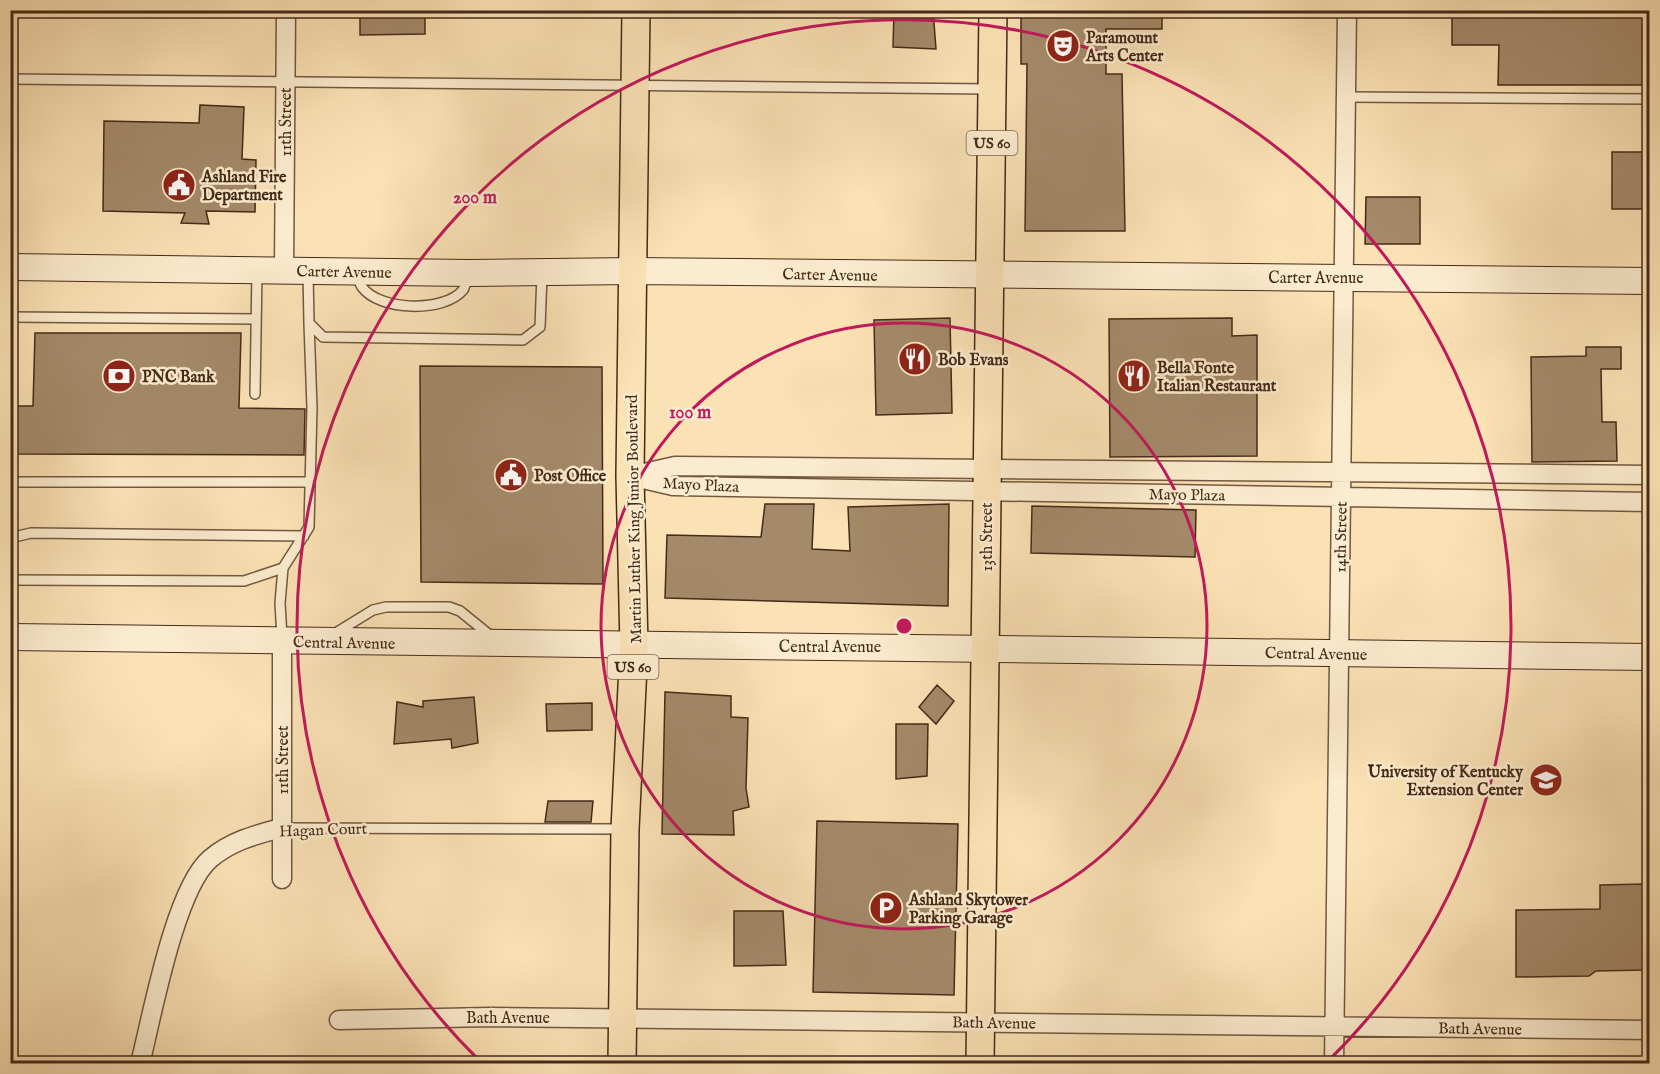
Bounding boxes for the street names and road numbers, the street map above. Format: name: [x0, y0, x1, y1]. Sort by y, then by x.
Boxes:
street label: 11th Street: [277, 87, 297, 157]
road number: US 60: [966, 131, 1018, 155]
street label: Carter Avenue: [296, 262, 392, 284]
street label: Carter Avenue: [782, 265, 878, 287]
street label: Carter Avenue: [1268, 269, 1364, 289]
street label: Martin Luther King Junior Boulevard: [623, 394, 647, 644]
street label: Mayo Plaza: [662, 474, 740, 498]
street label: Mayo Plaza: [1149, 485, 1225, 507]
street label: 14th Street: [1331, 501, 1353, 573]
street label: 13th Street: [978, 502, 998, 572]
street label: Central Avenue: [293, 633, 395, 655]
street label: Central Avenue: [779, 638, 881, 658]
street label: Central Avenue: [1265, 644, 1367, 666]
road number: US 60: [608, 655, 658, 679]
street label: 11th Street: [274, 725, 294, 795]
street label: Hagan Court: [279, 819, 368, 843]
street label: Bath Avenue: [466, 1009, 550, 1029]
street label: Bath Avenue: [952, 1013, 1036, 1035]
street label: Bath Avenue: [1438, 1019, 1522, 1041]

